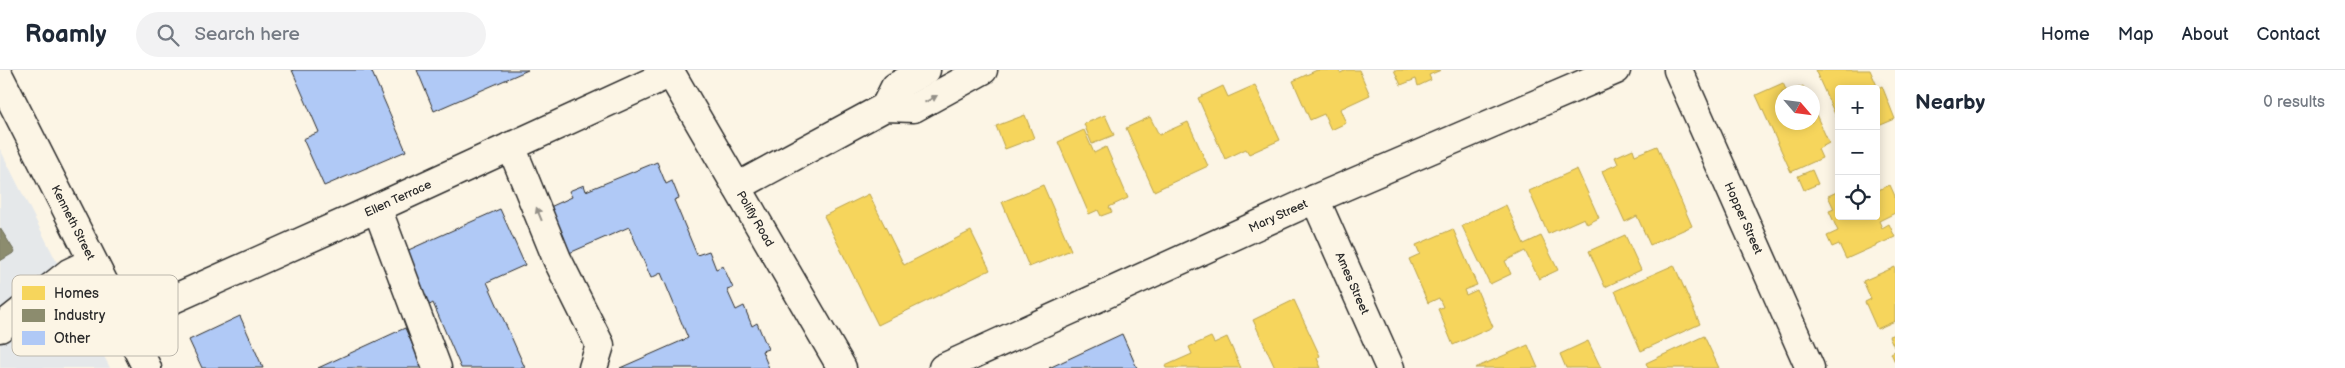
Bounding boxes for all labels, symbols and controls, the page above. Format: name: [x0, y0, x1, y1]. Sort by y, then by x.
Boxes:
search box: [136, 12, 486, 57]
text: Roamly: [25, 20, 106, 49]
icon: search: [154, 21, 182, 49]
text: Search here: [194, 23, 300, 46]
text: Home: [2041, 24, 2090, 45]
text: Map: [2118, 24, 2154, 45]
text: About: [2182, 24, 2229, 45]
text: Contact: [2257, 24, 2320, 45]
north arrow: [1775, 85, 1820, 130]
map controls: [1835, 85, 1880, 220]
button: +: [1835, 85, 1880, 130]
text: Nearby: [1915, 90, 1985, 115]
text: 0 results: [2263, 93, 2325, 112]
one-way arrow: [925, 94, 938, 103]
button: −: [1835, 130, 1880, 175]
button: locate: [1835, 175, 1880, 220]
street label: Ellen Terrace: [362, 177, 434, 221]
street label: Hopper Street: [1721, 180, 1766, 257]
street label: Kenneth Street: [48, 183, 98, 263]
street label: Polifly Road: [733, 188, 777, 250]
street label: Mary Street: [1247, 196, 1310, 236]
one-way arrow: [535, 206, 542, 221]
street label: Ames Street: [1332, 250, 1372, 317]
legend: [12, 275, 178, 356]
text: Homes: [54, 285, 99, 302]
text: Industry: [54, 307, 106, 324]
text: Other: [54, 330, 91, 347]

